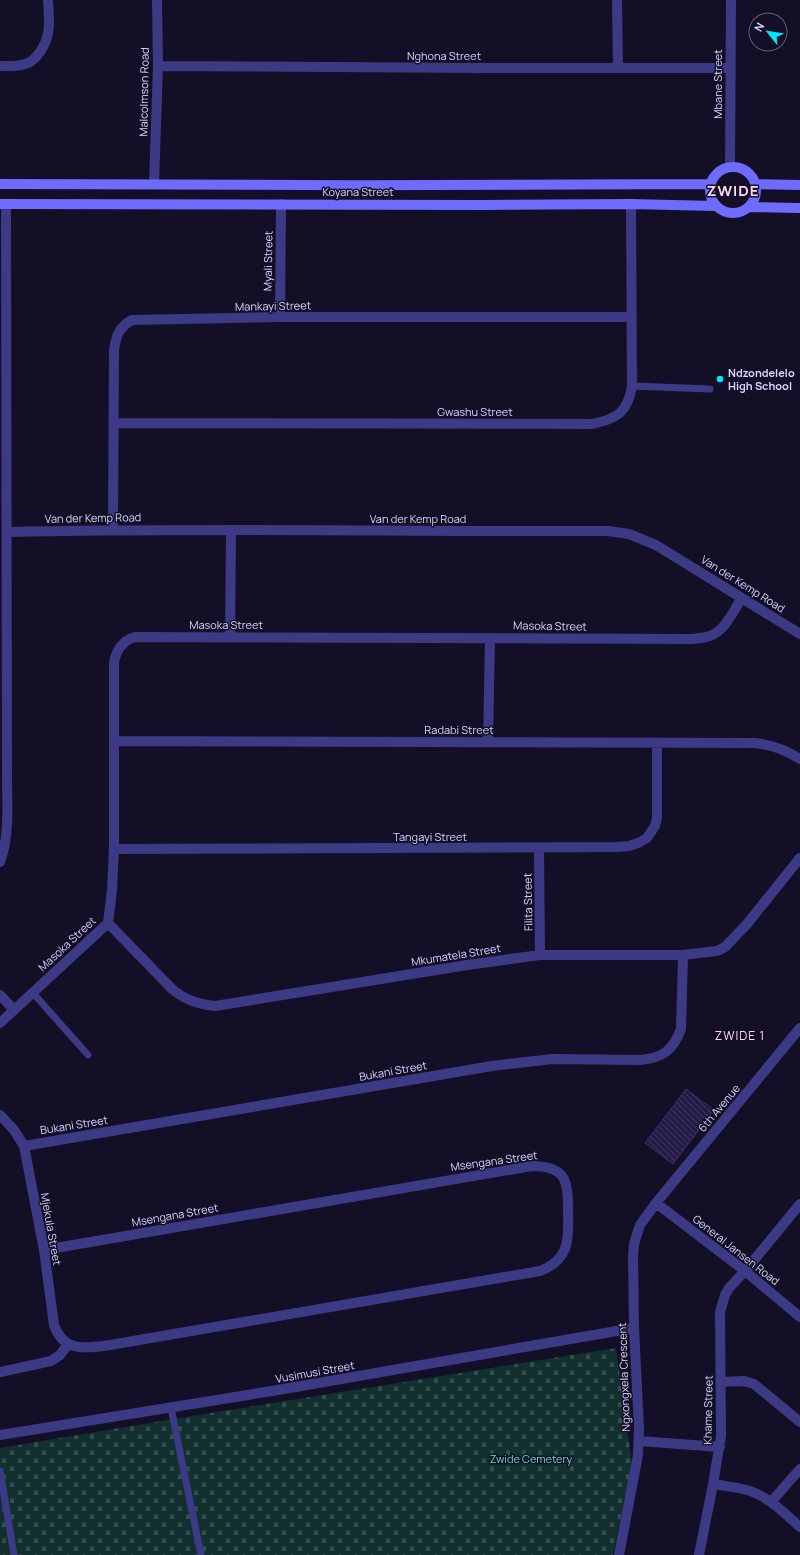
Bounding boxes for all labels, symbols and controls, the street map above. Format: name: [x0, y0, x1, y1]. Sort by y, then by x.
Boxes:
north arrow: [748, 12, 788, 52]
text: N: [750, 19, 767, 34]
street label: Malcolmson Road: [135, 47, 152, 137]
street label: Nghona Street: [407, 48, 481, 63]
street label: Mbane Street: [710, 49, 725, 119]
district label: ZWIDE: [706, 180, 760, 201]
street label: Koyana Street: [322, 184, 394, 199]
street label: Myali Street: [259, 231, 276, 291]
street label: Mankayi Street: [235, 297, 311, 314]
place label: Ndzondelelo High School: [728, 365, 795, 393]
marker: Ndzondelelo High School: [715, 374, 725, 384]
street label: Gwashu Street: [437, 404, 513, 419]
street label: Van der Kemp Road: [45, 509, 141, 526]
street label: Van der Kemp Road: [370, 511, 466, 526]
street label: Van der Kemp Road: [698, 552, 788, 616]
street label: Masoka Street: [189, 617, 263, 632]
street label: Masoka Street: [513, 617, 587, 634]
street label: Radabi Street: [424, 722, 494, 737]
street label: Tangayi Street: [393, 829, 467, 844]
street label: Filita Street: [519, 873, 536, 931]
street label: Masoka Street: [35, 913, 99, 974]
street label: Mkumatela Street: [410, 940, 502, 969]
district label: ZWIDE 1: [715, 1027, 765, 1044]
street label: Bukani Street: [358, 1057, 428, 1084]
street label: 6th Avenue: [694, 1080, 743, 1135]
street label: Bukani Street: [39, 1112, 109, 1137]
street label: Msengana Street: [450, 1147, 538, 1174]
street label: Mjekula Street: [38, 1191, 65, 1266]
street label: Msengana Street: [130, 1200, 219, 1230]
street label: General Jansen Road: [690, 1211, 783, 1288]
street label: Ngxongxela Crescent: [614, 1322, 633, 1432]
street label: Vusimusi Street: [274, 1357, 356, 1386]
street label: Khame Street: [699, 1375, 716, 1445]
park label: Zwide Cemetery: [490, 1451, 572, 1466]

